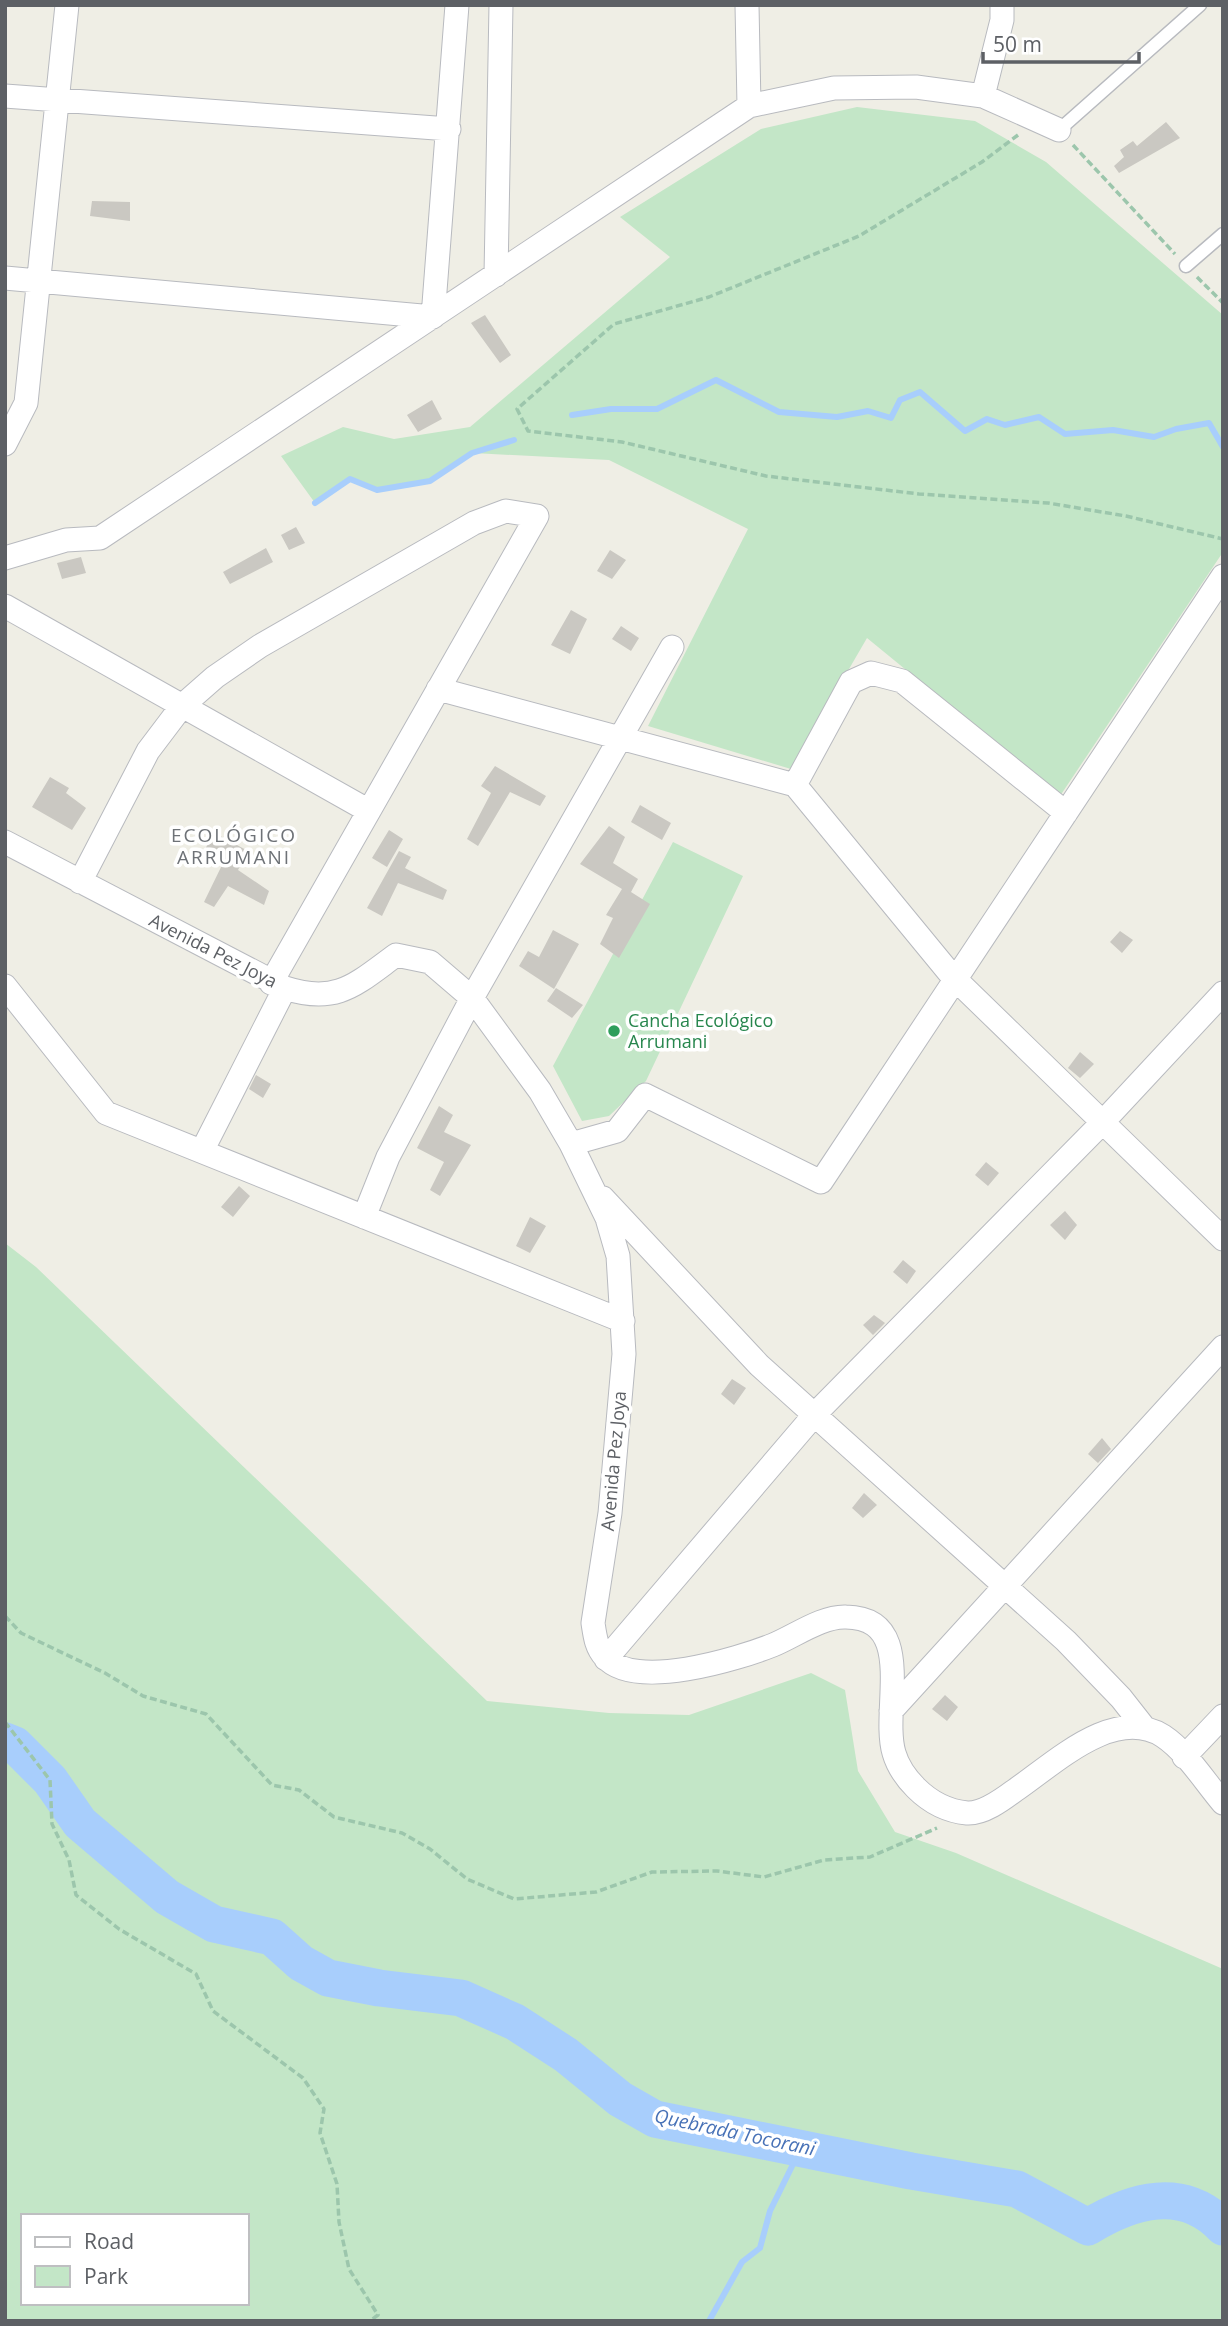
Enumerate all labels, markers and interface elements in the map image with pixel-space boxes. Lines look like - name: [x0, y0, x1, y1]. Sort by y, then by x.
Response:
- scale bar: [983, 21, 1139, 65]
- text: 50 m: [993, 30, 1042, 58]
- district label: ECOLÓGICO ARRUMANI: [171, 822, 297, 870]
- street label: Avenida Pez Joya: [145, 908, 281, 993]
- place label: Cancha Ecológico Arrumani: [628, 1008, 773, 1053]
- marker: Cancha Ecológico Arrumani: [606, 1023, 622, 1039]
- street label: Avenida Pez Joya: [595, 1390, 631, 1532]
- water label: Quebrada Tocorani: [652, 2102, 819, 2162]
- legend: [21, 2214, 248, 2305]
- text: Road: [84, 2227, 134, 2255]
- text: Park: [84, 2262, 128, 2290]

